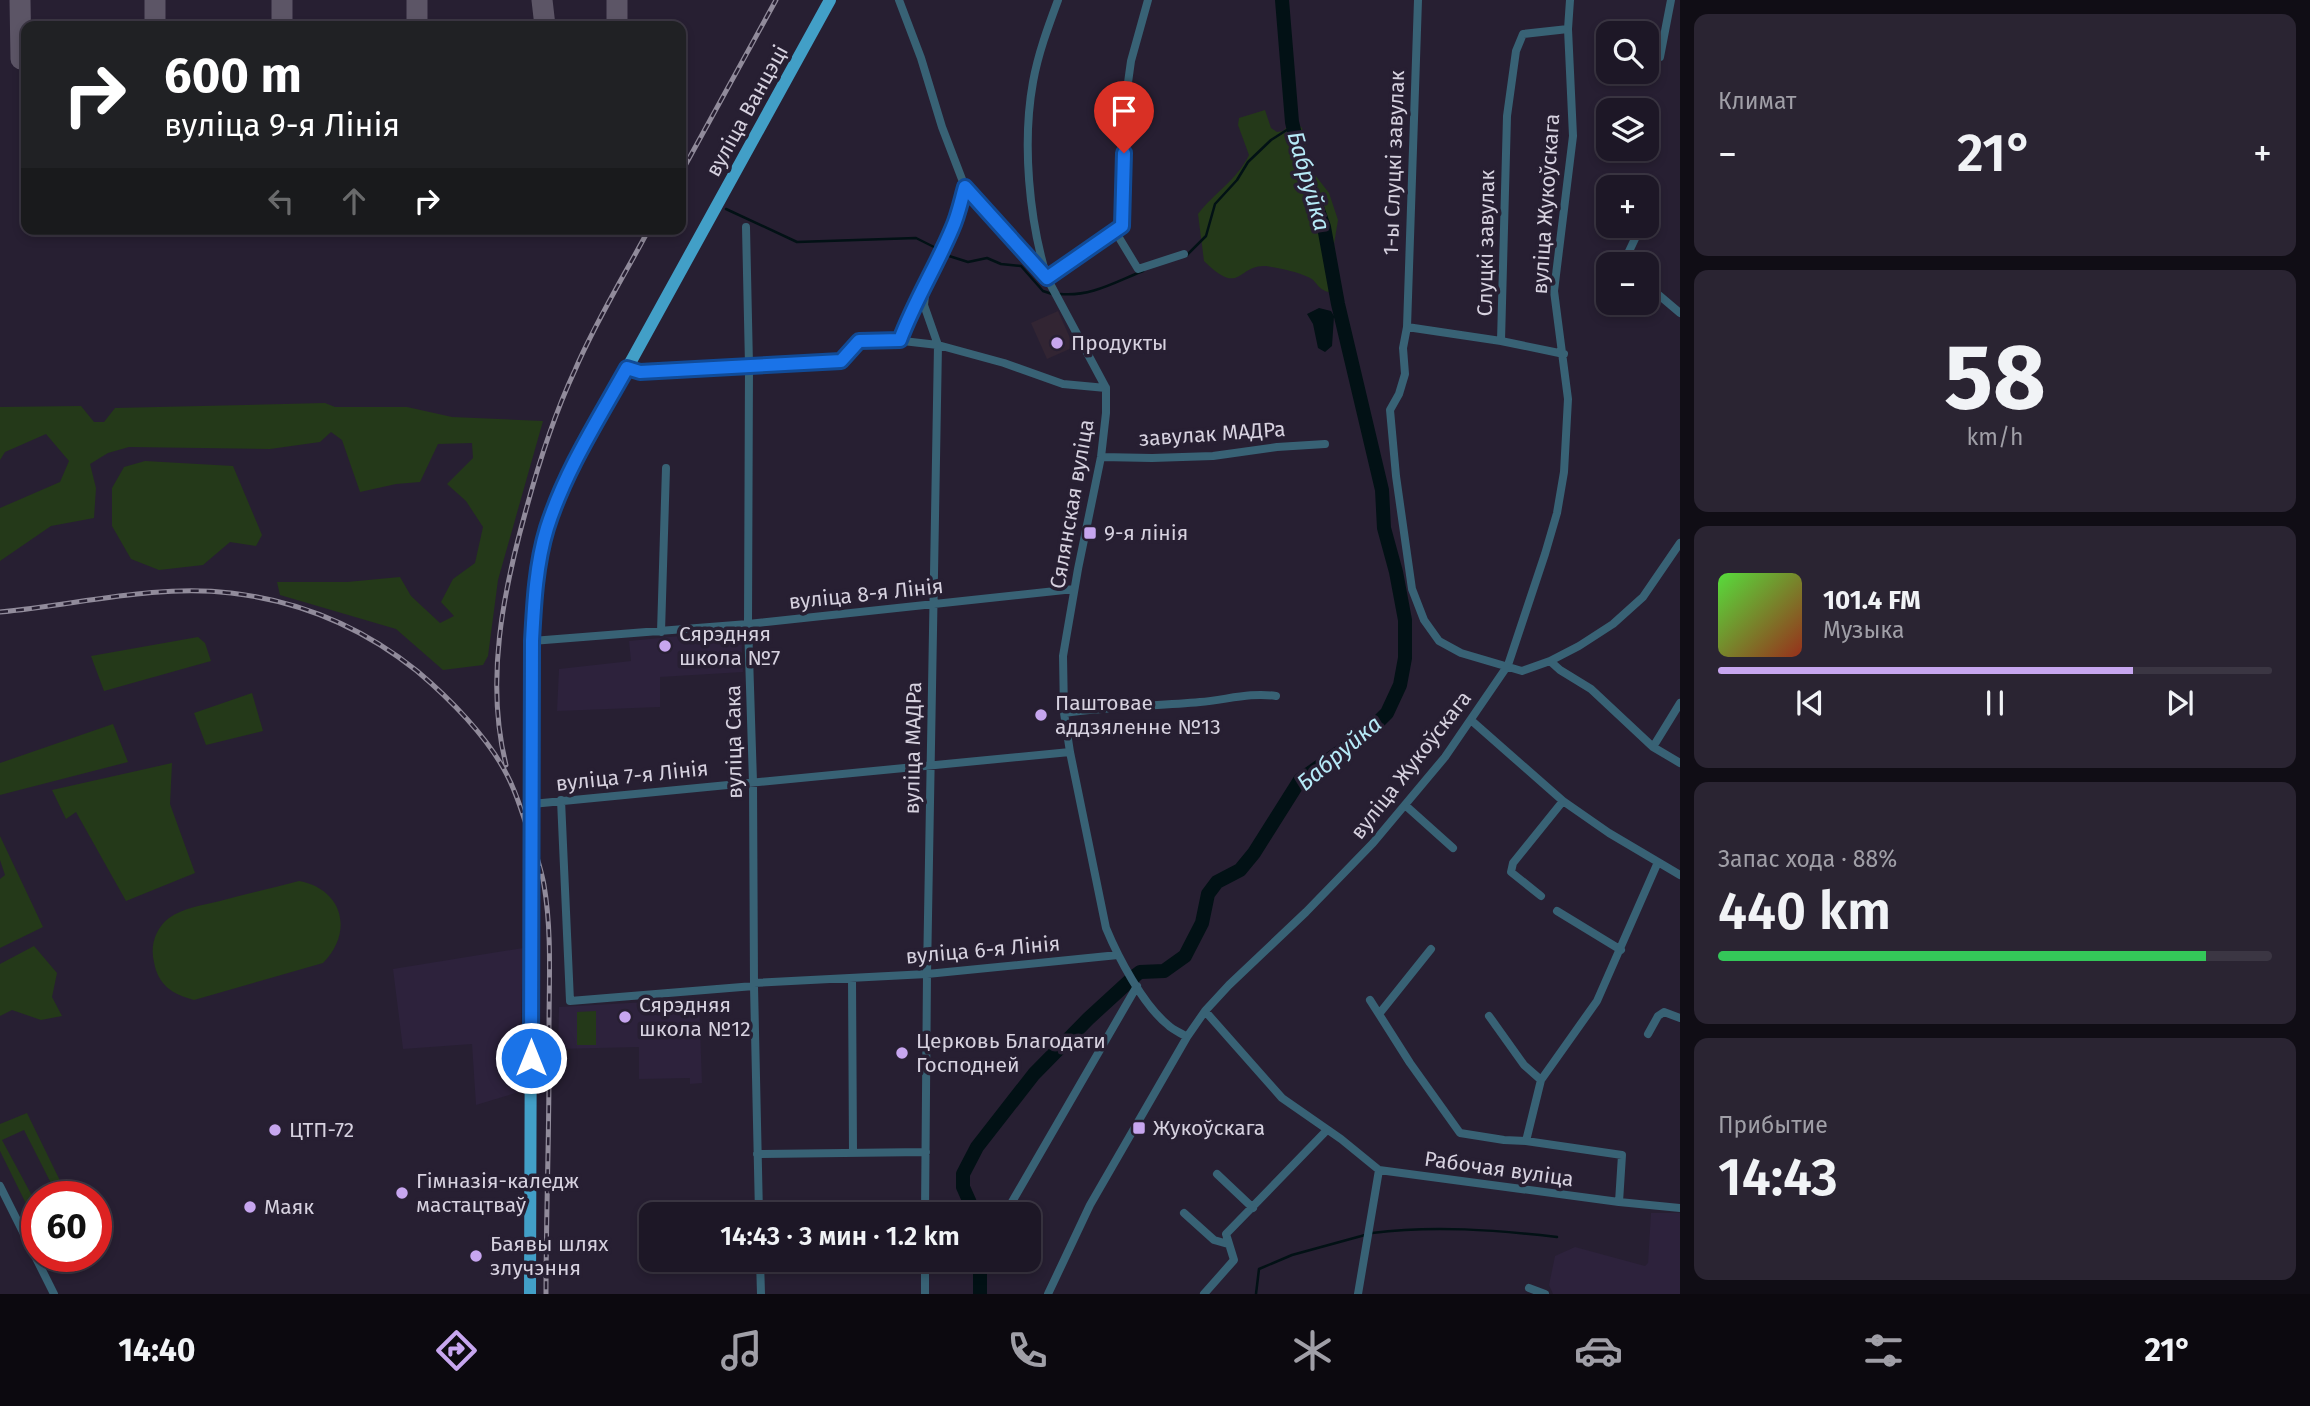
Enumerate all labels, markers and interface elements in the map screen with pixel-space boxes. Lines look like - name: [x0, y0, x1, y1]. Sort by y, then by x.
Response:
- map controls: [1596, 21, 1659, 315]
- button: search: [1596, 21, 1659, 84]
- street label: вуліца Ванцэці: [700, 41, 794, 181]
- text: 600 m: [164, 46, 302, 105]
- icon: right: [49, 49, 140, 140]
- street label: 1-ы Слуцкі завулак: [1378, 70, 1410, 256]
- pin: [1094, 81, 1154, 153]
- text: Климат: [1718, 87, 1796, 115]
- icon: arrive: [1105, 92, 1143, 130]
- button: layers: [1596, 98, 1659, 161]
- text: вуліца 9-я Лінія: [164, 106, 400, 144]
- street label: вуліца Жукоўскага: [1527, 113, 1565, 295]
- text: 21°: [1957, 122, 2033, 185]
- water label: Бабруйка: [1281, 128, 1337, 234]
- text: −: [1718, 131, 1737, 177]
- text: +: [2253, 131, 2272, 177]
- street label: Слуцкі завулак: [1472, 169, 1500, 317]
- button: +: [1596, 175, 1659, 238]
- icon: left: [262, 182, 300, 220]
- icon: ahead: [335, 182, 373, 220]
- icon: right: [408, 182, 446, 220]
- button: −: [1596, 252, 1659, 315]
- text: 58: [1944, 323, 2046, 432]
- place label: Продукты: [1071, 330, 1168, 356]
- marker: Продукты: [1049, 335, 1065, 351]
- street label: завулак МАДРа: [1138, 416, 1286, 452]
- street label: Сялянская вуліца: [1044, 417, 1100, 591]
- text: km/h: [1967, 423, 2023, 451]
- place label: 9-я лінія: [1104, 520, 1188, 546]
- marker: 9-я лінія: [1082, 525, 1098, 541]
- street label: вуліца 8-я Лінія: [787, 573, 945, 615]
- text: 101.4 FM: [1823, 585, 1921, 616]
- text: Музыка: [1823, 616, 1904, 644]
- place label: Сярэдняя школа №7: [679, 621, 780, 671]
- marker: Сярэдняя школа №7: [657, 638, 673, 654]
- street label: вуліца МАДРа: [899, 681, 927, 815]
- icon: previous: [1791, 684, 1829, 722]
- icon: pause: [1976, 684, 2014, 722]
- icon: next: [2161, 684, 2199, 722]
- street label: вуліца Сака: [720, 685, 748, 799]
- street label: вуліца Жукоўскага: [1345, 686, 1477, 844]
- place label: Паштовае аддзяленне №13: [1055, 690, 1221, 740]
- marker: Паштовае аддзяленне №13: [1033, 707, 1049, 723]
- water label: Бабруйка: [1291, 709, 1387, 797]
- street label: вуліца 7-я Лінія: [554, 755, 710, 797]
- text: Запас хода · 88%: [1718, 845, 1897, 873]
- text: 440 km: [1718, 880, 1891, 943]
- street label: вуліца 6-я Лінія: [905, 930, 1061, 970]
- place label: Сярэдняя школа №12: [639, 992, 751, 1042]
- marker: Сярэдняя школа №12: [617, 1009, 633, 1025]
- position arrow: [494, 1021, 568, 1095]
- place label: Церковь Благодати Господней: [916, 1028, 1106, 1078]
- marker: Церковь Благодати Господней: [894, 1045, 910, 1061]
- text: Прибытие: [1718, 1111, 1828, 1139]
- place label: Жукоўскага: [1153, 1115, 1265, 1141]
- place label: ЦТП-72: [289, 1117, 354, 1143]
- marker: Жукоўскага: [1131, 1120, 1147, 1136]
- marker: ЦТП-72: [267, 1122, 283, 1138]
- street label: Рабочая вуліца: [1423, 1146, 1575, 1192]
- text: 14:43: [1718, 1146, 1838, 1209]
- place label: Гімназія-каледж мастацтваў: [416, 1168, 579, 1218]
- speed limit sign: 60: [21, 1181, 112, 1272]
- marker: Гімназія-каледж мастацтваў: [394, 1185, 410, 1201]
- place label: Маяк: [264, 1194, 314, 1220]
- marker: Маяк: [242, 1199, 258, 1215]
- text: 14:43 · 3 мин · 1.2 km: [720, 1221, 960, 1252]
- place label: Баявы шлях злучэння: [490, 1231, 609, 1281]
- marker: Баявы шлях злучэння: [468, 1248, 484, 1264]
- icon: directions: [432, 1326, 481, 1375]
- icon: music: [717, 1326, 766, 1375]
- icon: phone: [1003, 1326, 1052, 1375]
- icon: climate: [1288, 1326, 1337, 1375]
- icon: car: [1574, 1326, 1623, 1375]
- icon: filters: [1859, 1326, 1908, 1375]
- text: 14:40: [118, 1331, 195, 1369]
- text: 21°: [2144, 1331, 2192, 1369]

